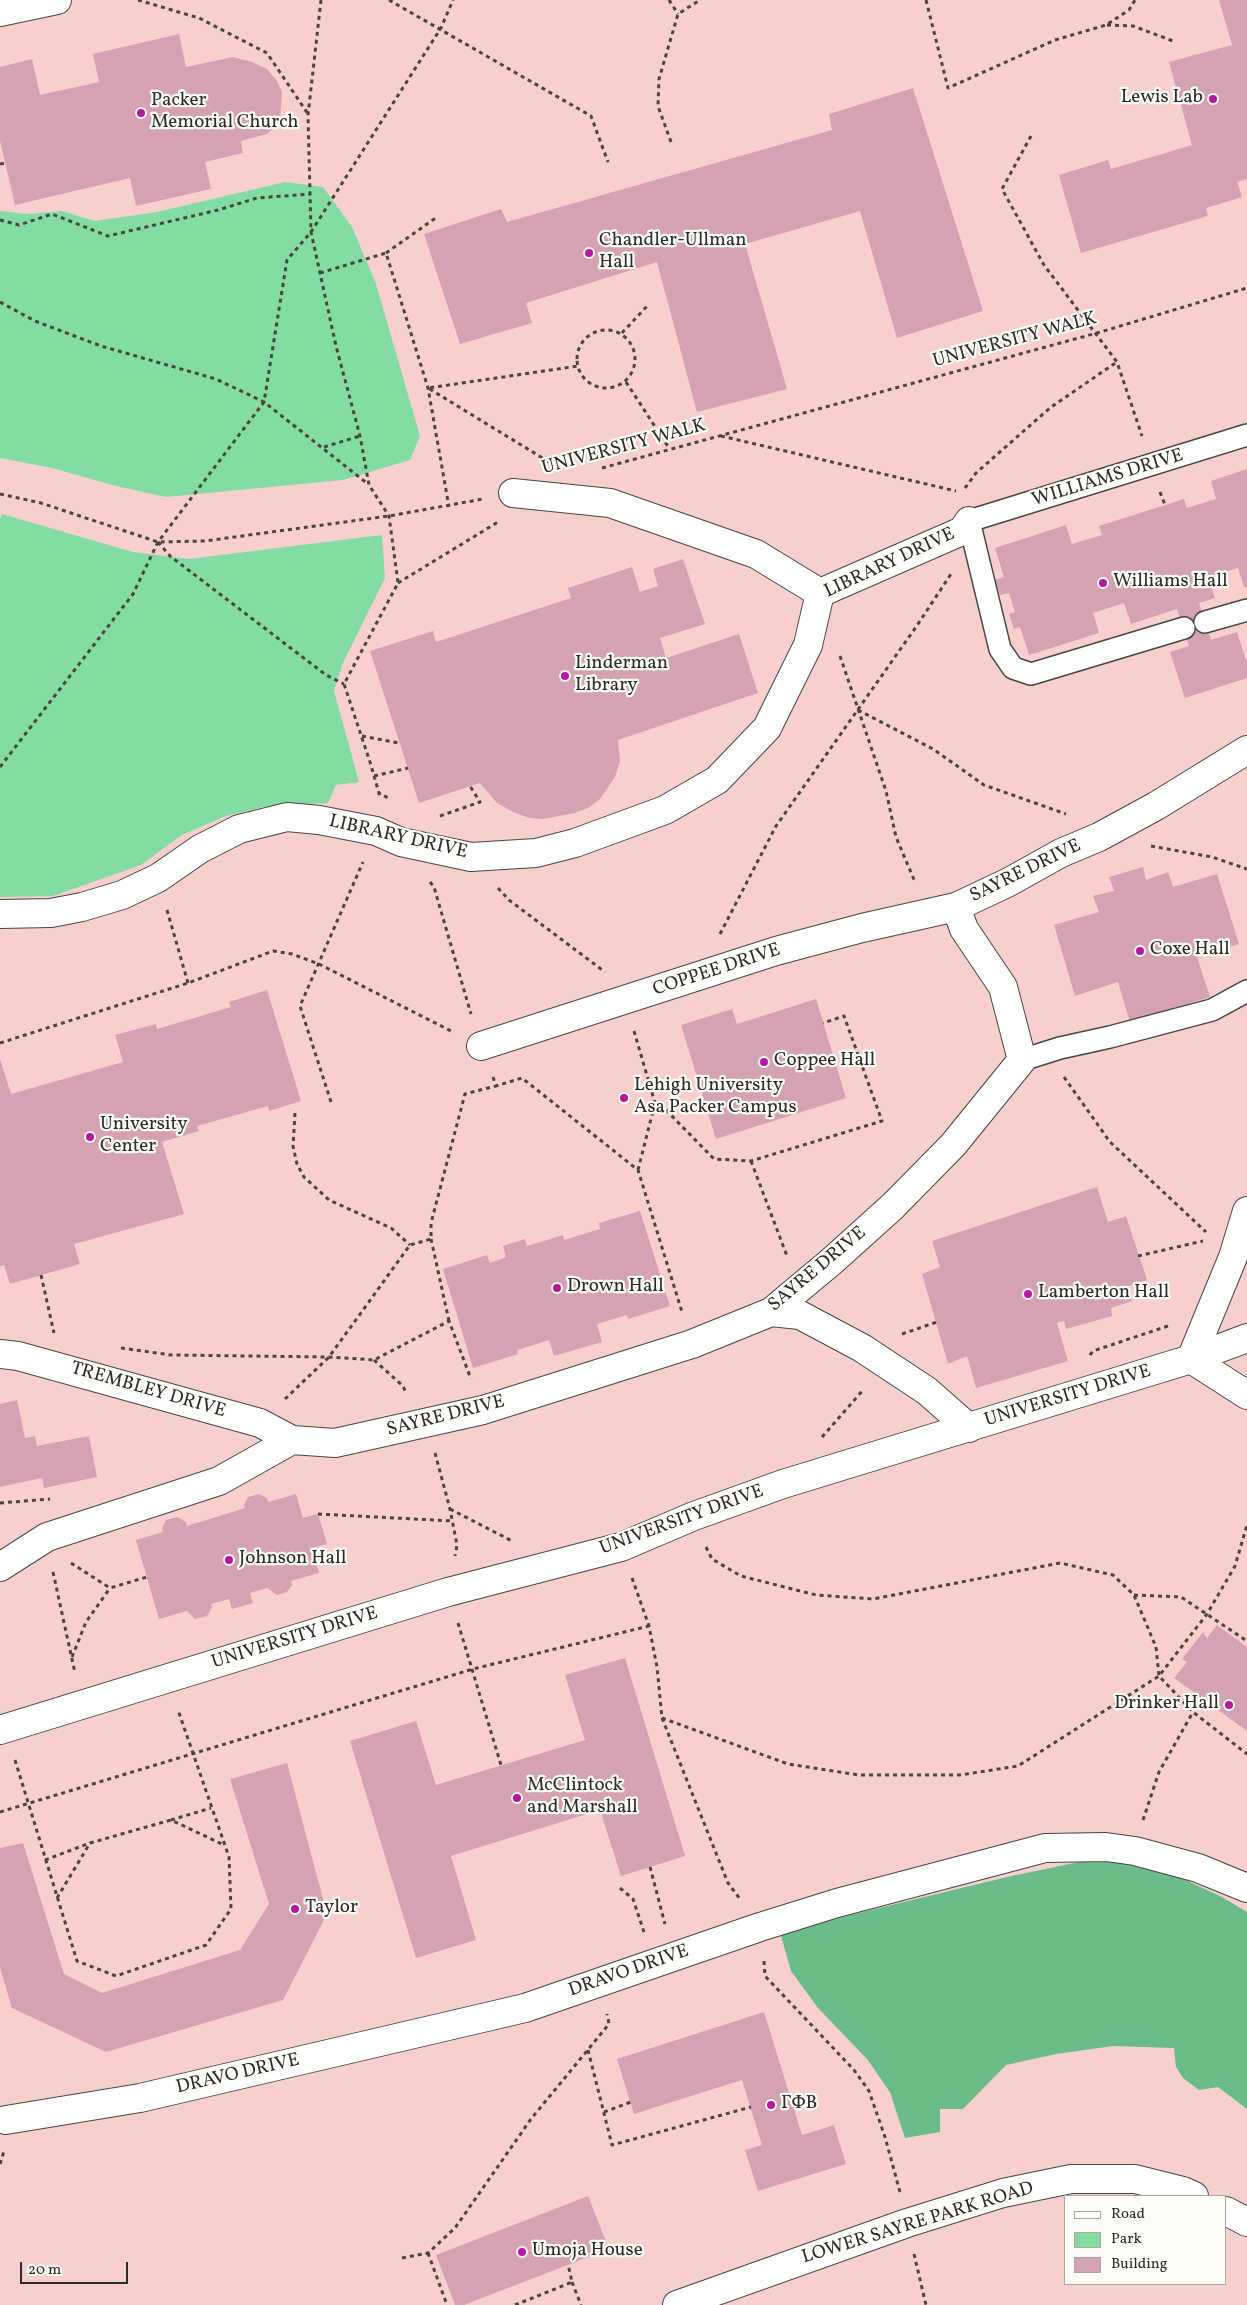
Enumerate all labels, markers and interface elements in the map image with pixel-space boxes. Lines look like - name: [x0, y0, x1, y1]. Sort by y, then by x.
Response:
- place label: Lewis Lab: [1121, 88, 1203, 110]
- place label: Packer Memorial Church: [151, 91, 299, 135]
- marker: Lewis Lab: [1207, 93, 1219, 105]
- marker: Packer Memorial Church: [135, 107, 147, 119]
- place label: Chandler-Ullman Hall: [599, 231, 747, 275]
- marker: Chandler-Ullman Hall: [583, 247, 595, 259]
- street label: UNIVERSITY WALK: [931, 308, 1099, 374]
- street label: UNIVERSITY WALK: [540, 415, 708, 481]
- street label: WILLIAMS DRIVE: [1030, 445, 1186, 513]
- street label: LIBRARY DRIVE: [821, 524, 959, 604]
- place label: Williams Hall: [1113, 572, 1228, 594]
- marker: Williams Hall: [1097, 577, 1109, 589]
- place label: Linderman Library: [575, 654, 668, 698]
- marker: Linderman Library: [559, 670, 571, 682]
- street label: LIBRARY DRIVE: [327, 811, 469, 865]
- street label: SAYRE DRIVE: [967, 835, 1085, 909]
- street label: COPPEE DRIVE: [650, 940, 784, 1002]
- place label: Coxe Hall: [1150, 940, 1230, 962]
- marker: Coxe Hall: [1134, 945, 1146, 957]
- place label: Coppee Hall: [774, 1051, 875, 1073]
- marker: Coppee Hall: [758, 1056, 770, 1068]
- place label: Lehigh University Asa Packer Campus: [634, 1076, 797, 1120]
- marker: Lehigh University Asa Packer Campus: [618, 1092, 630, 1104]
- place label: University Center: [100, 1115, 187, 1159]
- marker: University Center: [84, 1131, 96, 1143]
- street label: SAYRE DRIVE: [764, 1223, 872, 1317]
- place label: Drown Hall: [567, 1277, 664, 1299]
- marker: Drown Hall: [551, 1282, 563, 1294]
- place label: Lamberton Hall: [1038, 1283, 1169, 1305]
- marker: Lamberton Hall: [1022, 1288, 1034, 1300]
- street label: TREMBLEY DRIVE: [68, 1358, 228, 1424]
- street label: UNIVERSITY DRIVE: [982, 1361, 1154, 1433]
- street label: SAYRE DRIVE: [385, 1391, 507, 1443]
- street label: UNIVERSITY DRIVE: [597, 1481, 767, 1561]
- place label: Johnson Hall: [239, 1549, 346, 1571]
- marker: Johnson Hall: [223, 1554, 235, 1566]
- street label: UNIVERSITY DRIVE: [209, 1603, 381, 1675]
- place label: Drinker Hall: [1114, 1694, 1219, 1716]
- marker: Drinker Hall: [1223, 1699, 1235, 1711]
- place label: McClintock and Marshall: [527, 1776, 638, 1820]
- marker: McClintock and Marshall: [511, 1792, 523, 1804]
- place label: Taylor: [305, 1898, 358, 1920]
- marker: Taylor: [289, 1903, 301, 1915]
- street label: DRAVO DRIVE: [566, 1941, 692, 2003]
- street label: DRAVO DRIVE: [174, 2050, 302, 2100]
- place label: ΓΦΒ: [781, 2094, 817, 2116]
- marker: ΓΦΒ: [765, 2099, 777, 2111]
- street label: LOWER SAYRE PARK ROAD: [799, 2178, 1037, 2270]
- legend: [1064, 2195, 1227, 2285]
- text: Road: [1111, 2204, 1145, 2225]
- text: Park: [1111, 2229, 1142, 2250]
- place label: Umoja House: [532, 2241, 643, 2263]
- marker: Umoja House: [516, 2246, 528, 2258]
- scale bar: [22, 2252, 130, 2284]
- text: Building: [1111, 2254, 1167, 2275]
- text: 20 m: [28, 2260, 61, 2281]

